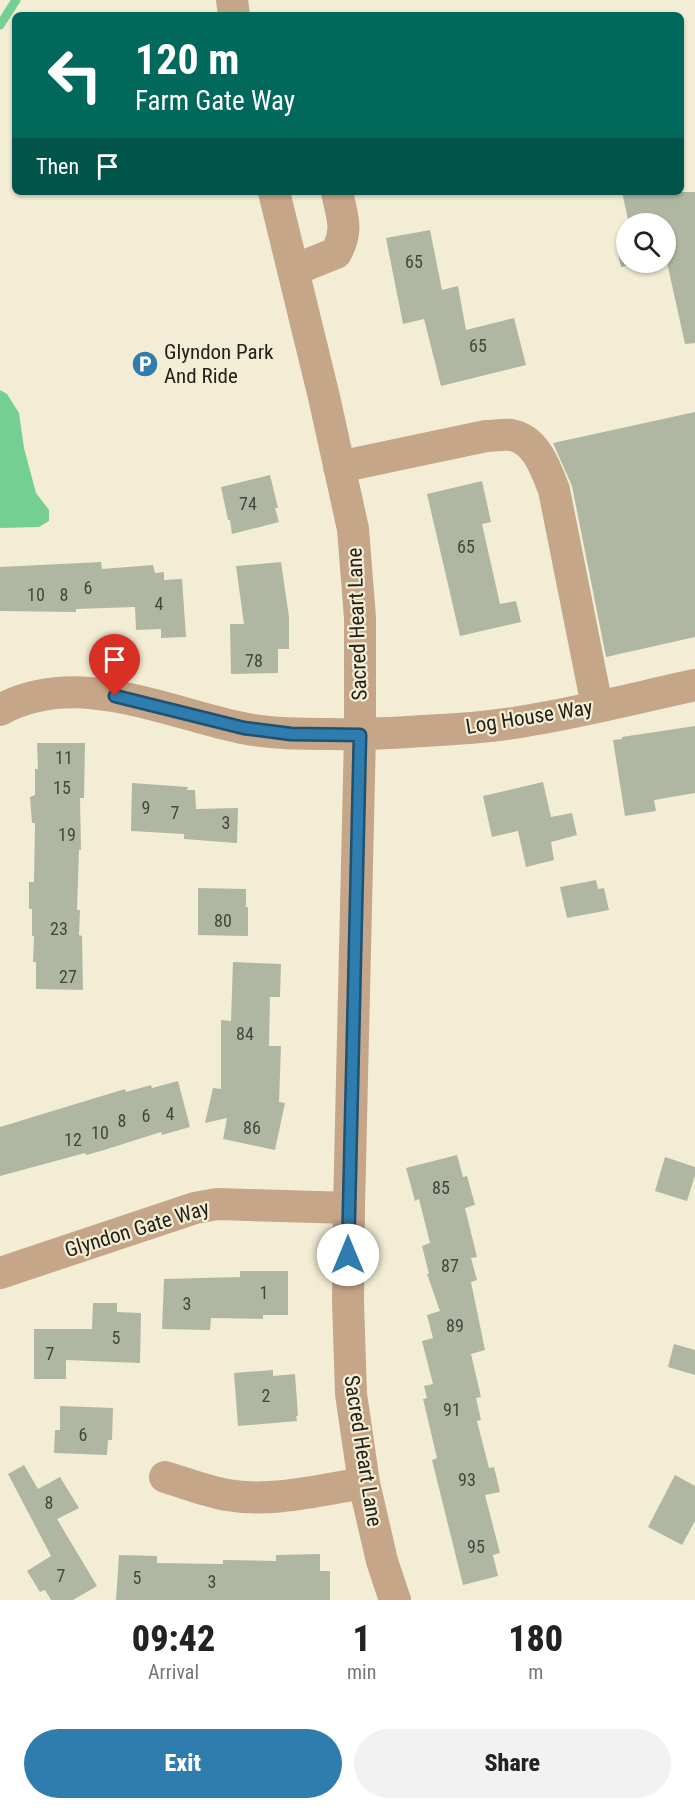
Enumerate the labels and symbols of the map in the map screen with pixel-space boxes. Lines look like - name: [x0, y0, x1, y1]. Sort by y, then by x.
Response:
- house number: 65: [405, 251, 423, 272]
- house number: 65: [469, 335, 487, 356]
- place label: Glyndon Park And Ride: [164, 340, 274, 388]
- parking icon: Glyndon Park And Ride: [130, 349, 160, 379]
- house number: 74: [239, 493, 257, 514]
- house number: 65: [457, 536, 475, 557]
- street label: Sacred Heart Lane: [342, 547, 372, 701]
- house number: 6: [84, 577, 92, 598]
- house number: 10: [27, 584, 45, 605]
- house number: 8: [60, 584, 68, 605]
- house number: 4: [155, 593, 164, 614]
- pin: [89, 634, 140, 696]
- house number: 78: [245, 650, 263, 671]
- street label: Log House Way: [464, 695, 594, 739]
- house number: 11: [55, 747, 73, 768]
- house number: 15: [53, 777, 71, 798]
- house number: 9: [142, 797, 150, 818]
- house number: 7: [171, 802, 180, 823]
- house number: 3: [222, 812, 230, 833]
- house number: 19: [58, 824, 76, 845]
- house number: 80: [214, 910, 232, 931]
- house number: 23: [50, 918, 68, 939]
- house number: 27: [59, 966, 77, 987]
- house number: 84: [236, 1023, 254, 1044]
- house number: 4: [166, 1103, 175, 1124]
- house number: 6: [142, 1105, 150, 1126]
- house number: 8: [118, 1110, 126, 1131]
- house number: 86: [243, 1117, 261, 1138]
- house number: 10: [91, 1122, 109, 1143]
- house number: 12: [64, 1129, 82, 1150]
- house number: 85: [432, 1177, 450, 1198]
- street label: Glyndon Gate Way: [62, 1196, 212, 1262]
- position arrow: [316, 1223, 380, 1287]
- house number: 87: [441, 1255, 459, 1276]
- house number: 1: [260, 1282, 268, 1303]
- house number: 3: [183, 1293, 191, 1314]
- house number: 89: [446, 1315, 464, 1336]
- house number: 5: [112, 1327, 121, 1348]
- house number: 7: [46, 1343, 55, 1364]
- street label: Sacred Heart Lane: [339, 1374, 387, 1529]
- house number: 2: [262, 1385, 271, 1406]
- house number: 91: [443, 1399, 461, 1420]
- house number: 6: [79, 1424, 87, 1445]
- house number: 93: [458, 1469, 476, 1490]
- house number: 8: [45, 1492, 53, 1513]
- house number: 95: [467, 1536, 485, 1557]
- house number: 7: [57, 1565, 66, 1586]
- house number: 5: [133, 1567, 142, 1588]
- house number: 3: [208, 1571, 216, 1592]

